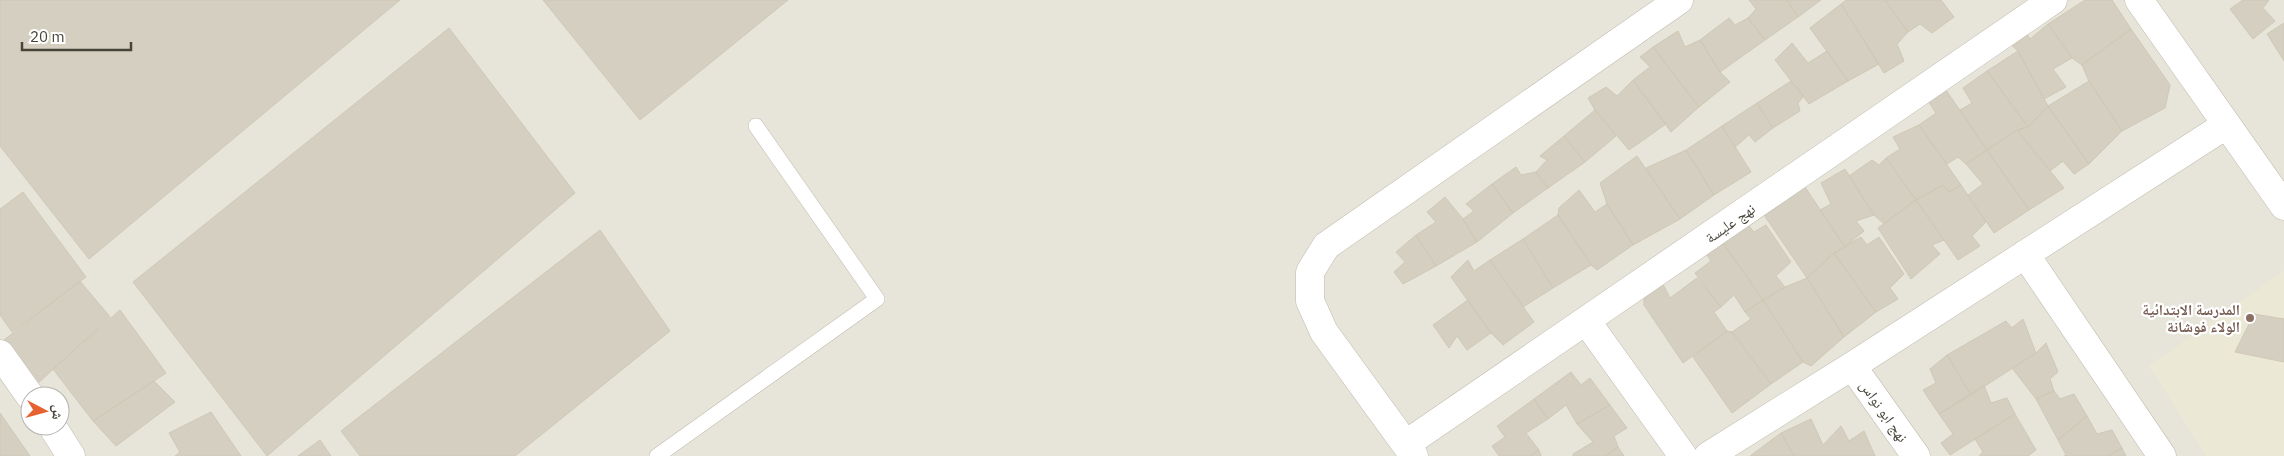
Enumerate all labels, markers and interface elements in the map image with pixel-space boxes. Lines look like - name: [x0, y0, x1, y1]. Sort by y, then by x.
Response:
- scale bar: [22, 20, 131, 52]
- text: 20 m: [30, 27, 65, 46]
- street label: نهج عليسة: [1701, 199, 1759, 248]
- place label: المدرسة الابتدائية الولاء فوشانة: [2142, 300, 2240, 336]
- marker: المدرسة الابتدائية الولاء فوشانة: [2244, 312, 2256, 324]
- street label: نهج ابو نواس: [1855, 376, 1912, 446]
- north arrow: [20, 386, 70, 436]
- text: ش: [48, 404, 68, 421]

